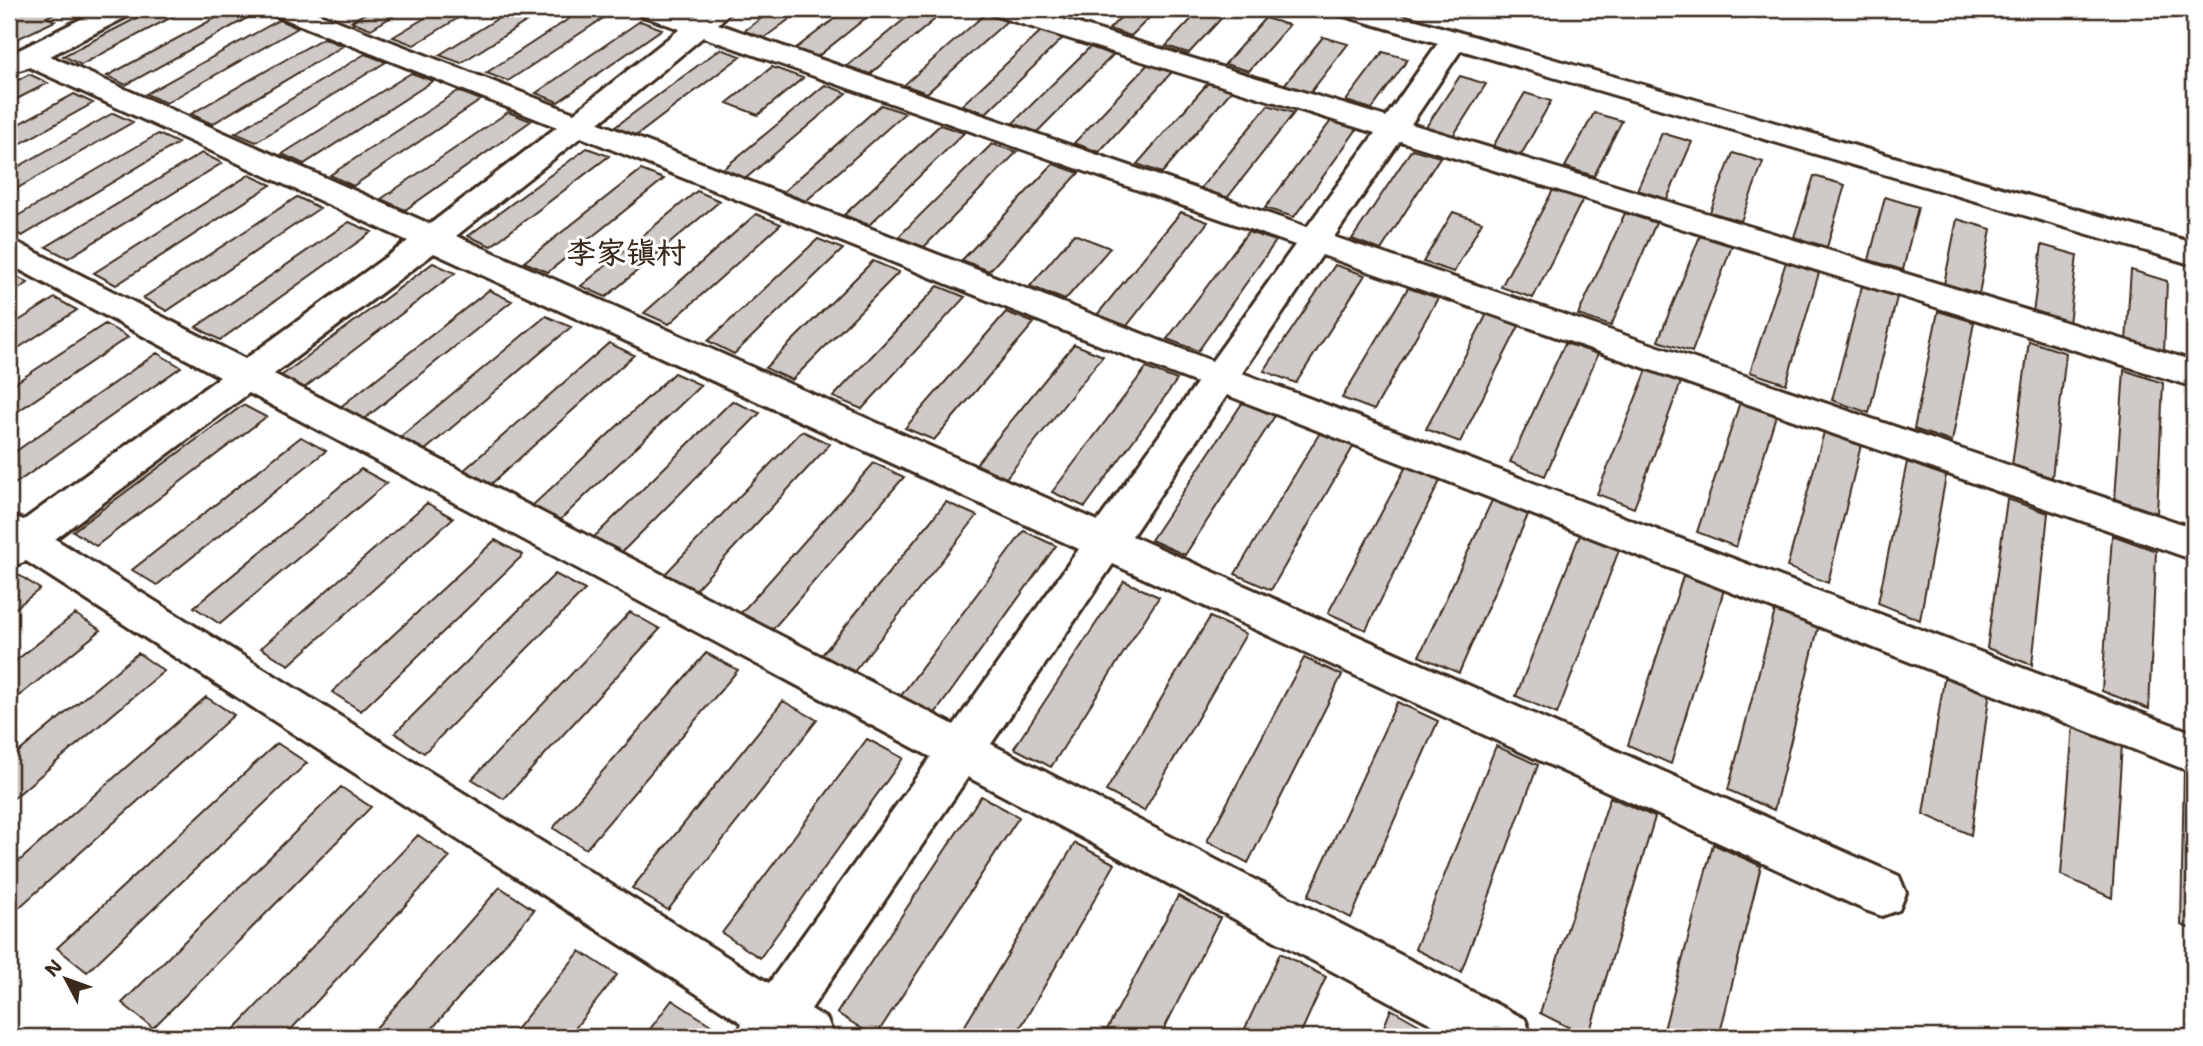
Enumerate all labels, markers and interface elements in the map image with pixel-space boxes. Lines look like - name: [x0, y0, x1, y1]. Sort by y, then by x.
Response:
- district label: 李家镇村: [566, 232, 686, 273]
- north arrow: [32, 944, 102, 1014]
- text: N: [39, 954, 68, 982]

